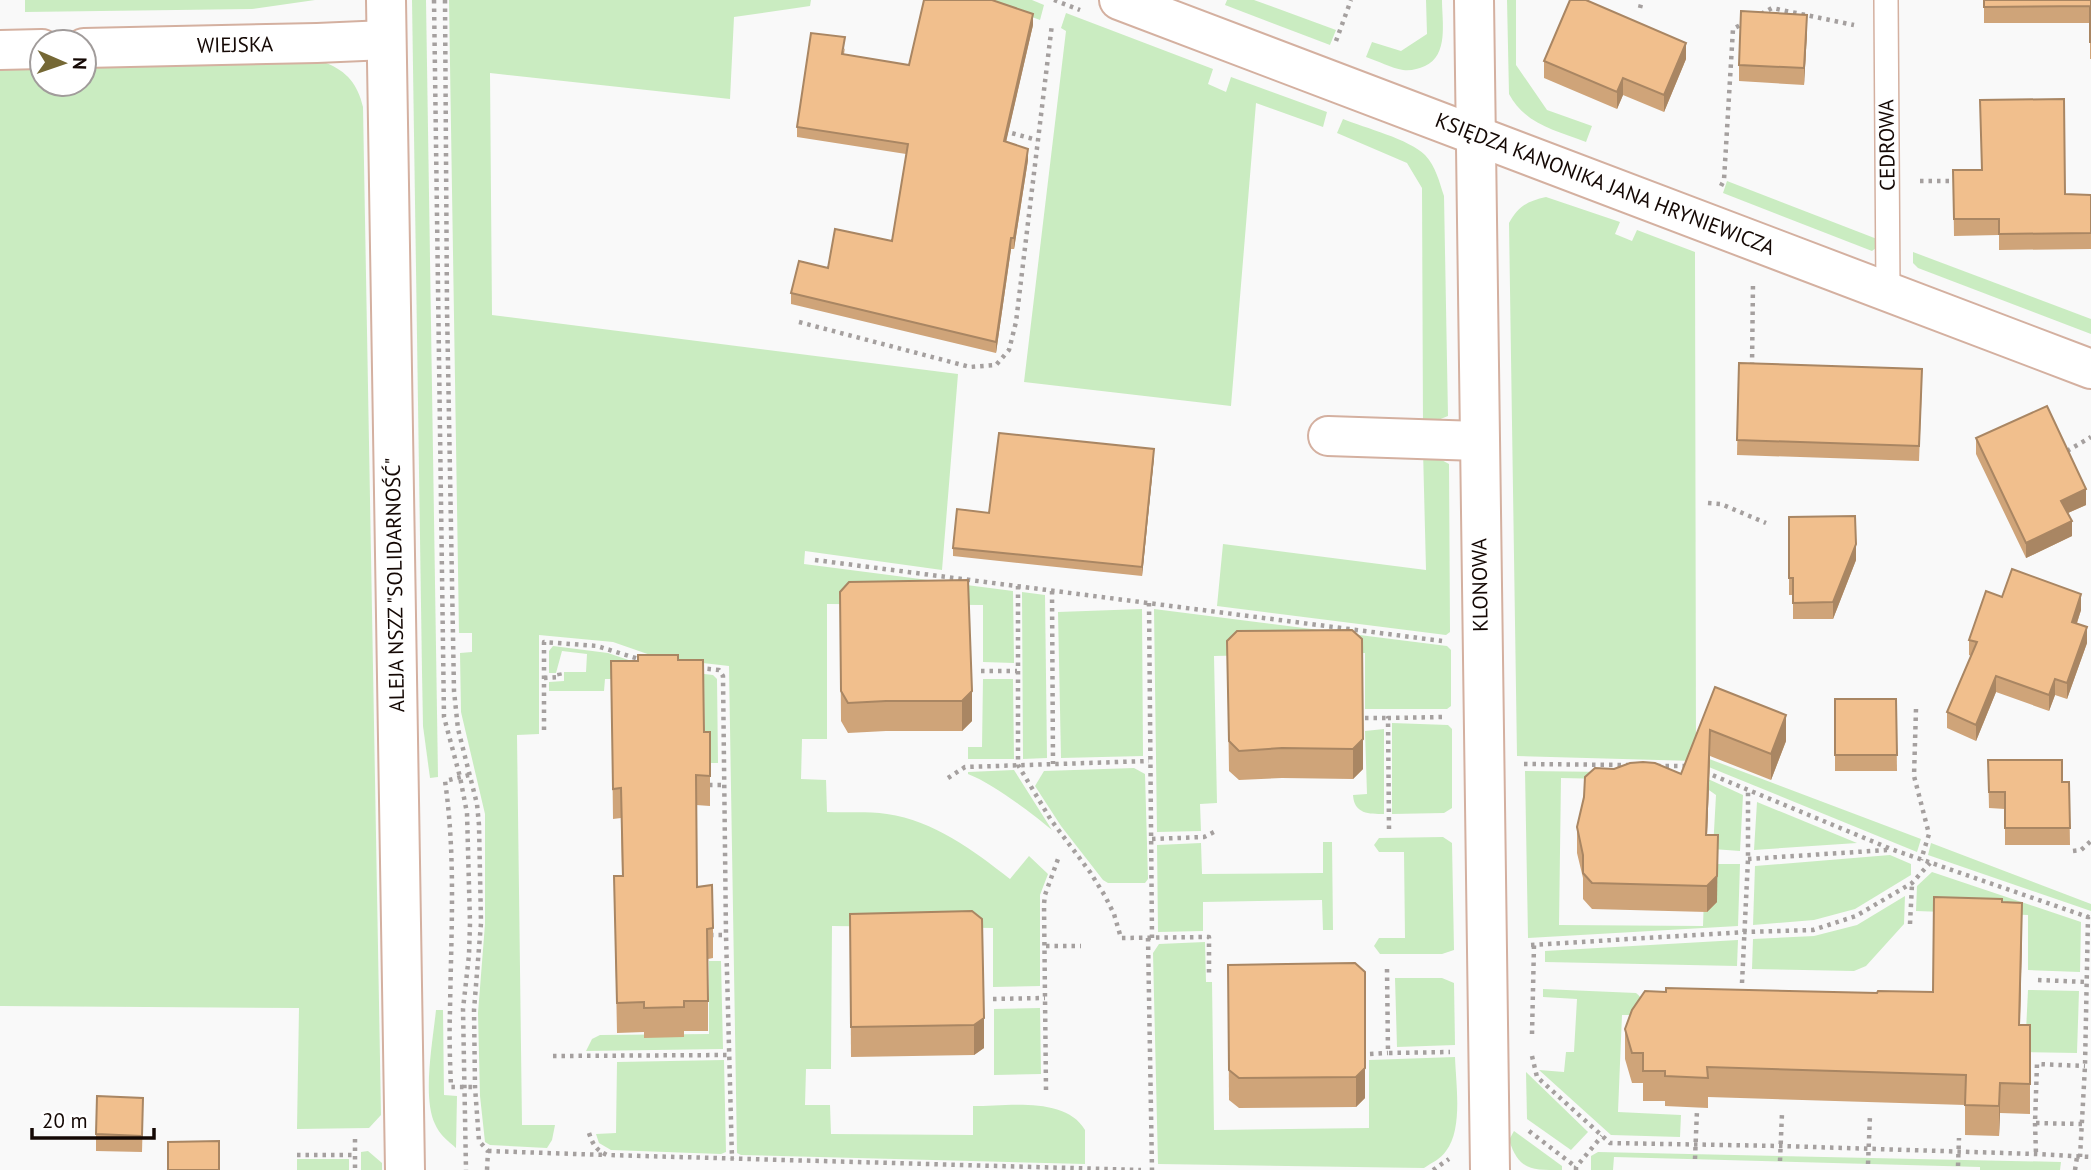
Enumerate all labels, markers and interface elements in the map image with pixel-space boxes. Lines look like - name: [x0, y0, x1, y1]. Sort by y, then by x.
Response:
- north arrow: [28, 28, 98, 98]
- street label: WIEJSKA: [197, 30, 274, 59]
- text: N: [68, 57, 92, 70]
- street label: CEDROWA: [1872, 98, 1901, 191]
- street label: KSIĘDZA KANONIKA JANA HRYNIEWICZA: [1432, 106, 1779, 261]
- street label: ALEJA NSZZ "SOLIDARNOŚĆ": [379, 457, 410, 713]
- street label: KLONOWA: [1465, 537, 1494, 632]
- scale bar: [32, 1096, 154, 1140]
- text: 20 m: [42, 1107, 88, 1134]

